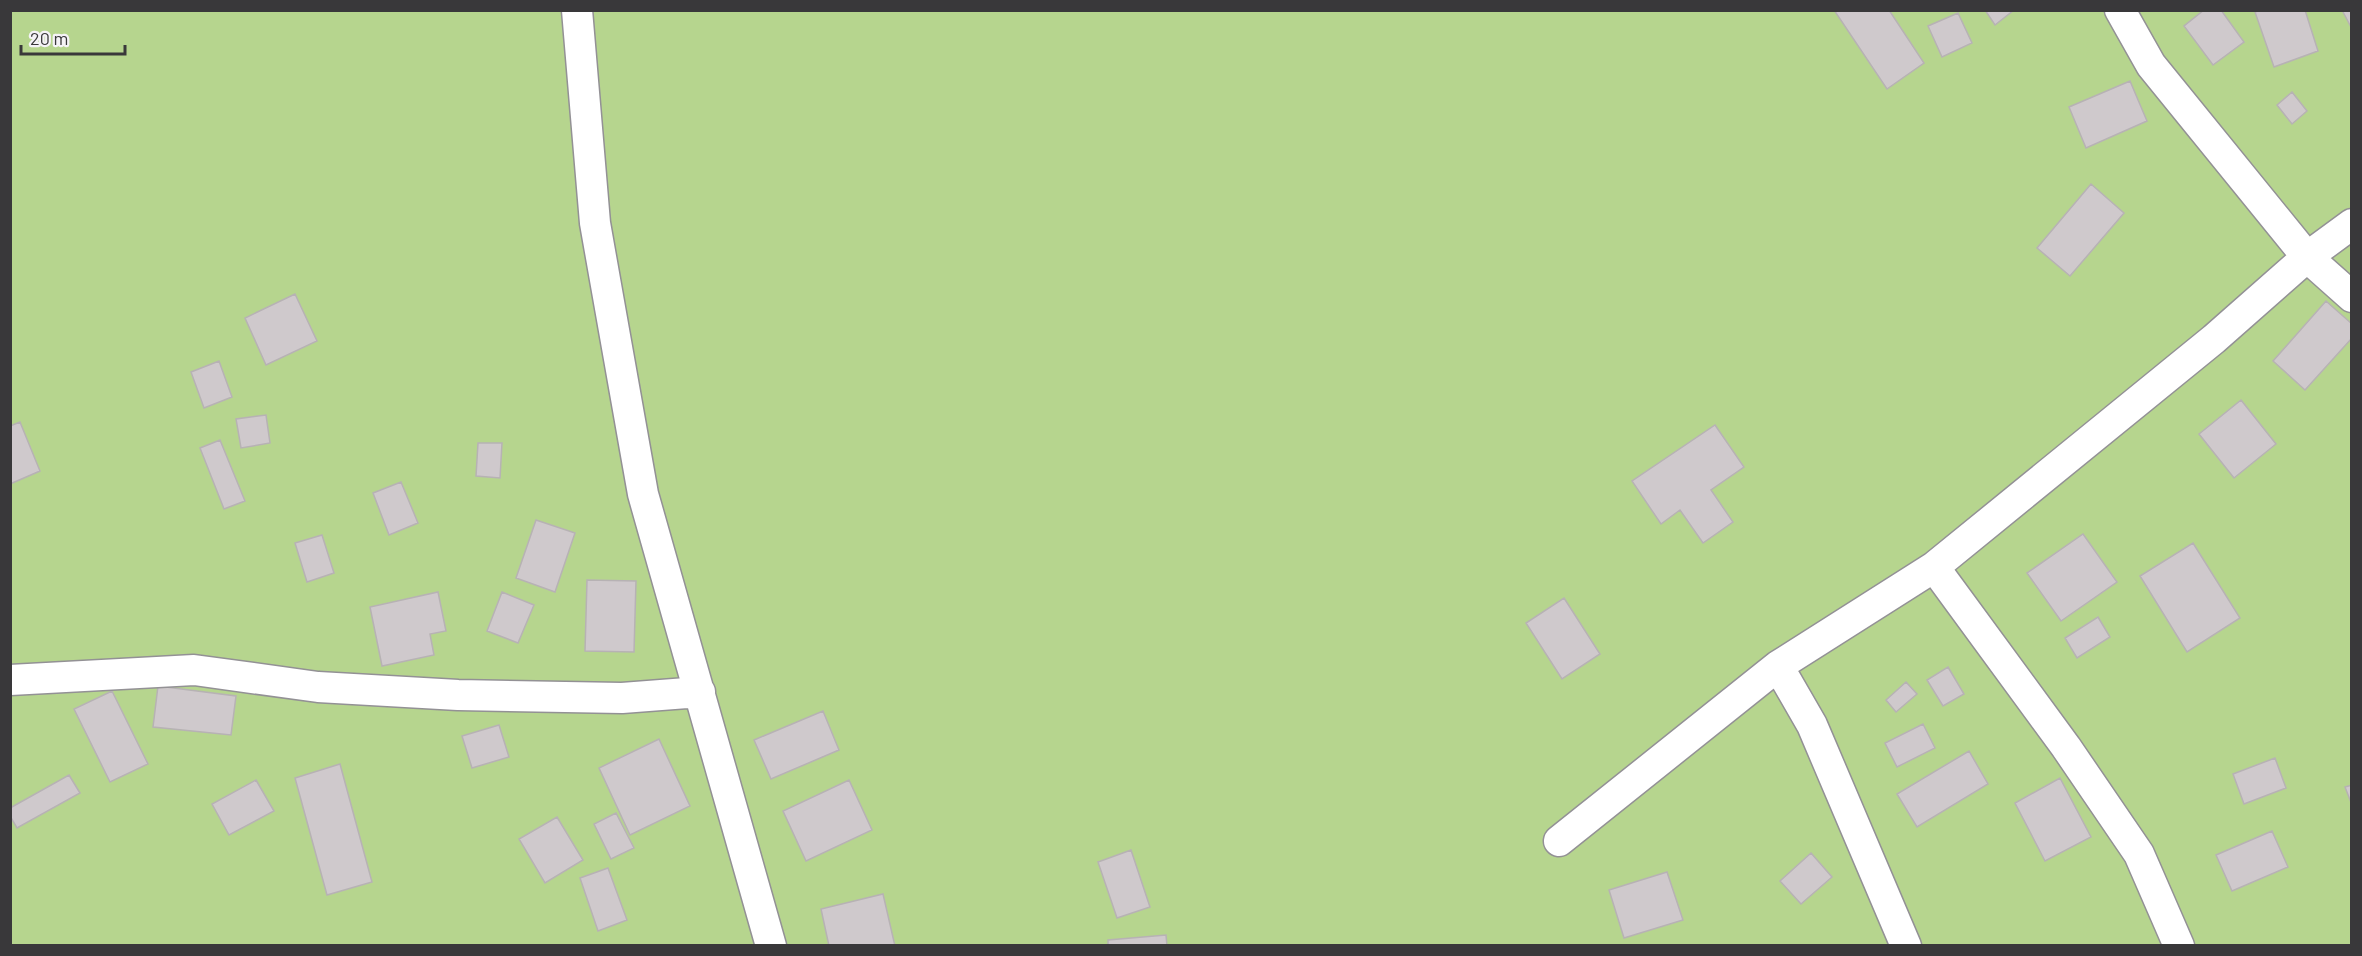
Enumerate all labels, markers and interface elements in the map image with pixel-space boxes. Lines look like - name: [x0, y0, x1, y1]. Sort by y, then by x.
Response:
- scale bar: [21, 18, 124, 56]
- text: 20 m: [30, 27, 68, 49]

